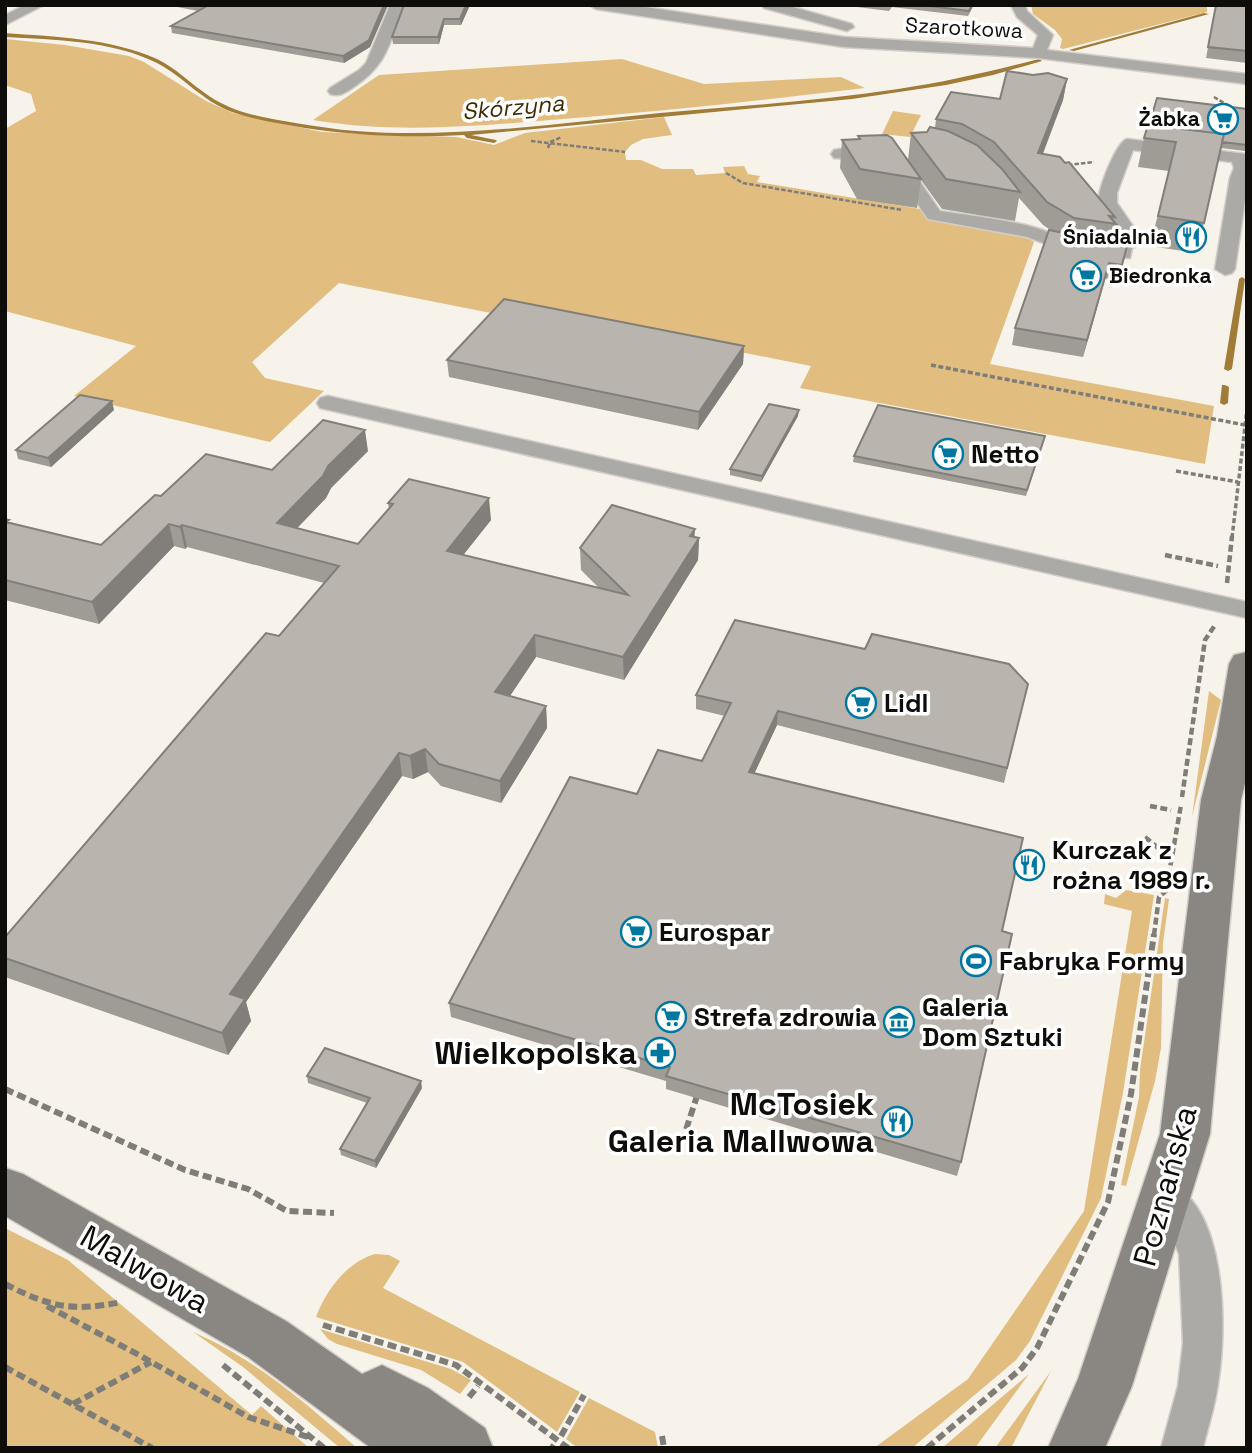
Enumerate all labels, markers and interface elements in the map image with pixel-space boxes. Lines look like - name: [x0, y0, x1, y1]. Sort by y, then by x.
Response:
- street label: Szarotkowa: [904, 11, 1024, 44]
- water label: Skórzyna: [461, 88, 566, 126]
- supermarket icon: Żabka: [1206, 102, 1240, 136]
- place label: Żabka: [1139, 105, 1200, 132]
- restaurant icon: Śniadalnia: [1174, 220, 1208, 254]
- place label: Śniadalnia: [1063, 223, 1168, 250]
- supermarket icon: Biedronka: [1069, 259, 1103, 293]
- place label: Biedronka: [1109, 262, 1212, 289]
- supermarket icon: Netto: [931, 437, 965, 471]
- place label: Netto: [971, 437, 1040, 471]
- supermarket icon: Lidl: [844, 686, 878, 720]
- place label: Lidl: [884, 686, 929, 720]
- place label: Kurczak z rożna 1989 r.: [1052, 833, 1211, 897]
- restaurant icon: Kurczak z rożna 1989 r.: [1012, 848, 1046, 882]
- supermarket icon: Eurospar: [619, 915, 653, 949]
- place label: Eurospar: [659, 915, 771, 949]
- sports icon: Fabryka Formy: [959, 944, 993, 978]
- place label: Fabryka Formy: [999, 944, 1185, 978]
- place label: Galeria Dom Sztuki: [922, 990, 1063, 1054]
- supermarket icon: Strefa zdrowia: [654, 1000, 688, 1034]
- place label: Strefa zdrowia: [694, 1000, 877, 1034]
- museum icon: Galeria Dom Sztuki: [882, 1005, 916, 1039]
- place label: Wielkopolska: [435, 1033, 637, 1073]
- pharmacy icon: Wielkopolska: [643, 1036, 677, 1070]
- place label: McTosiek Galeria Mallwowa: [608, 1084, 874, 1161]
- street label: Poznańska: [1124, 1101, 1206, 1271]
- restaurant icon: McTosiek Galeria Mallwowa: [880, 1105, 914, 1139]
- street label: Malwowa: [73, 1216, 217, 1322]

